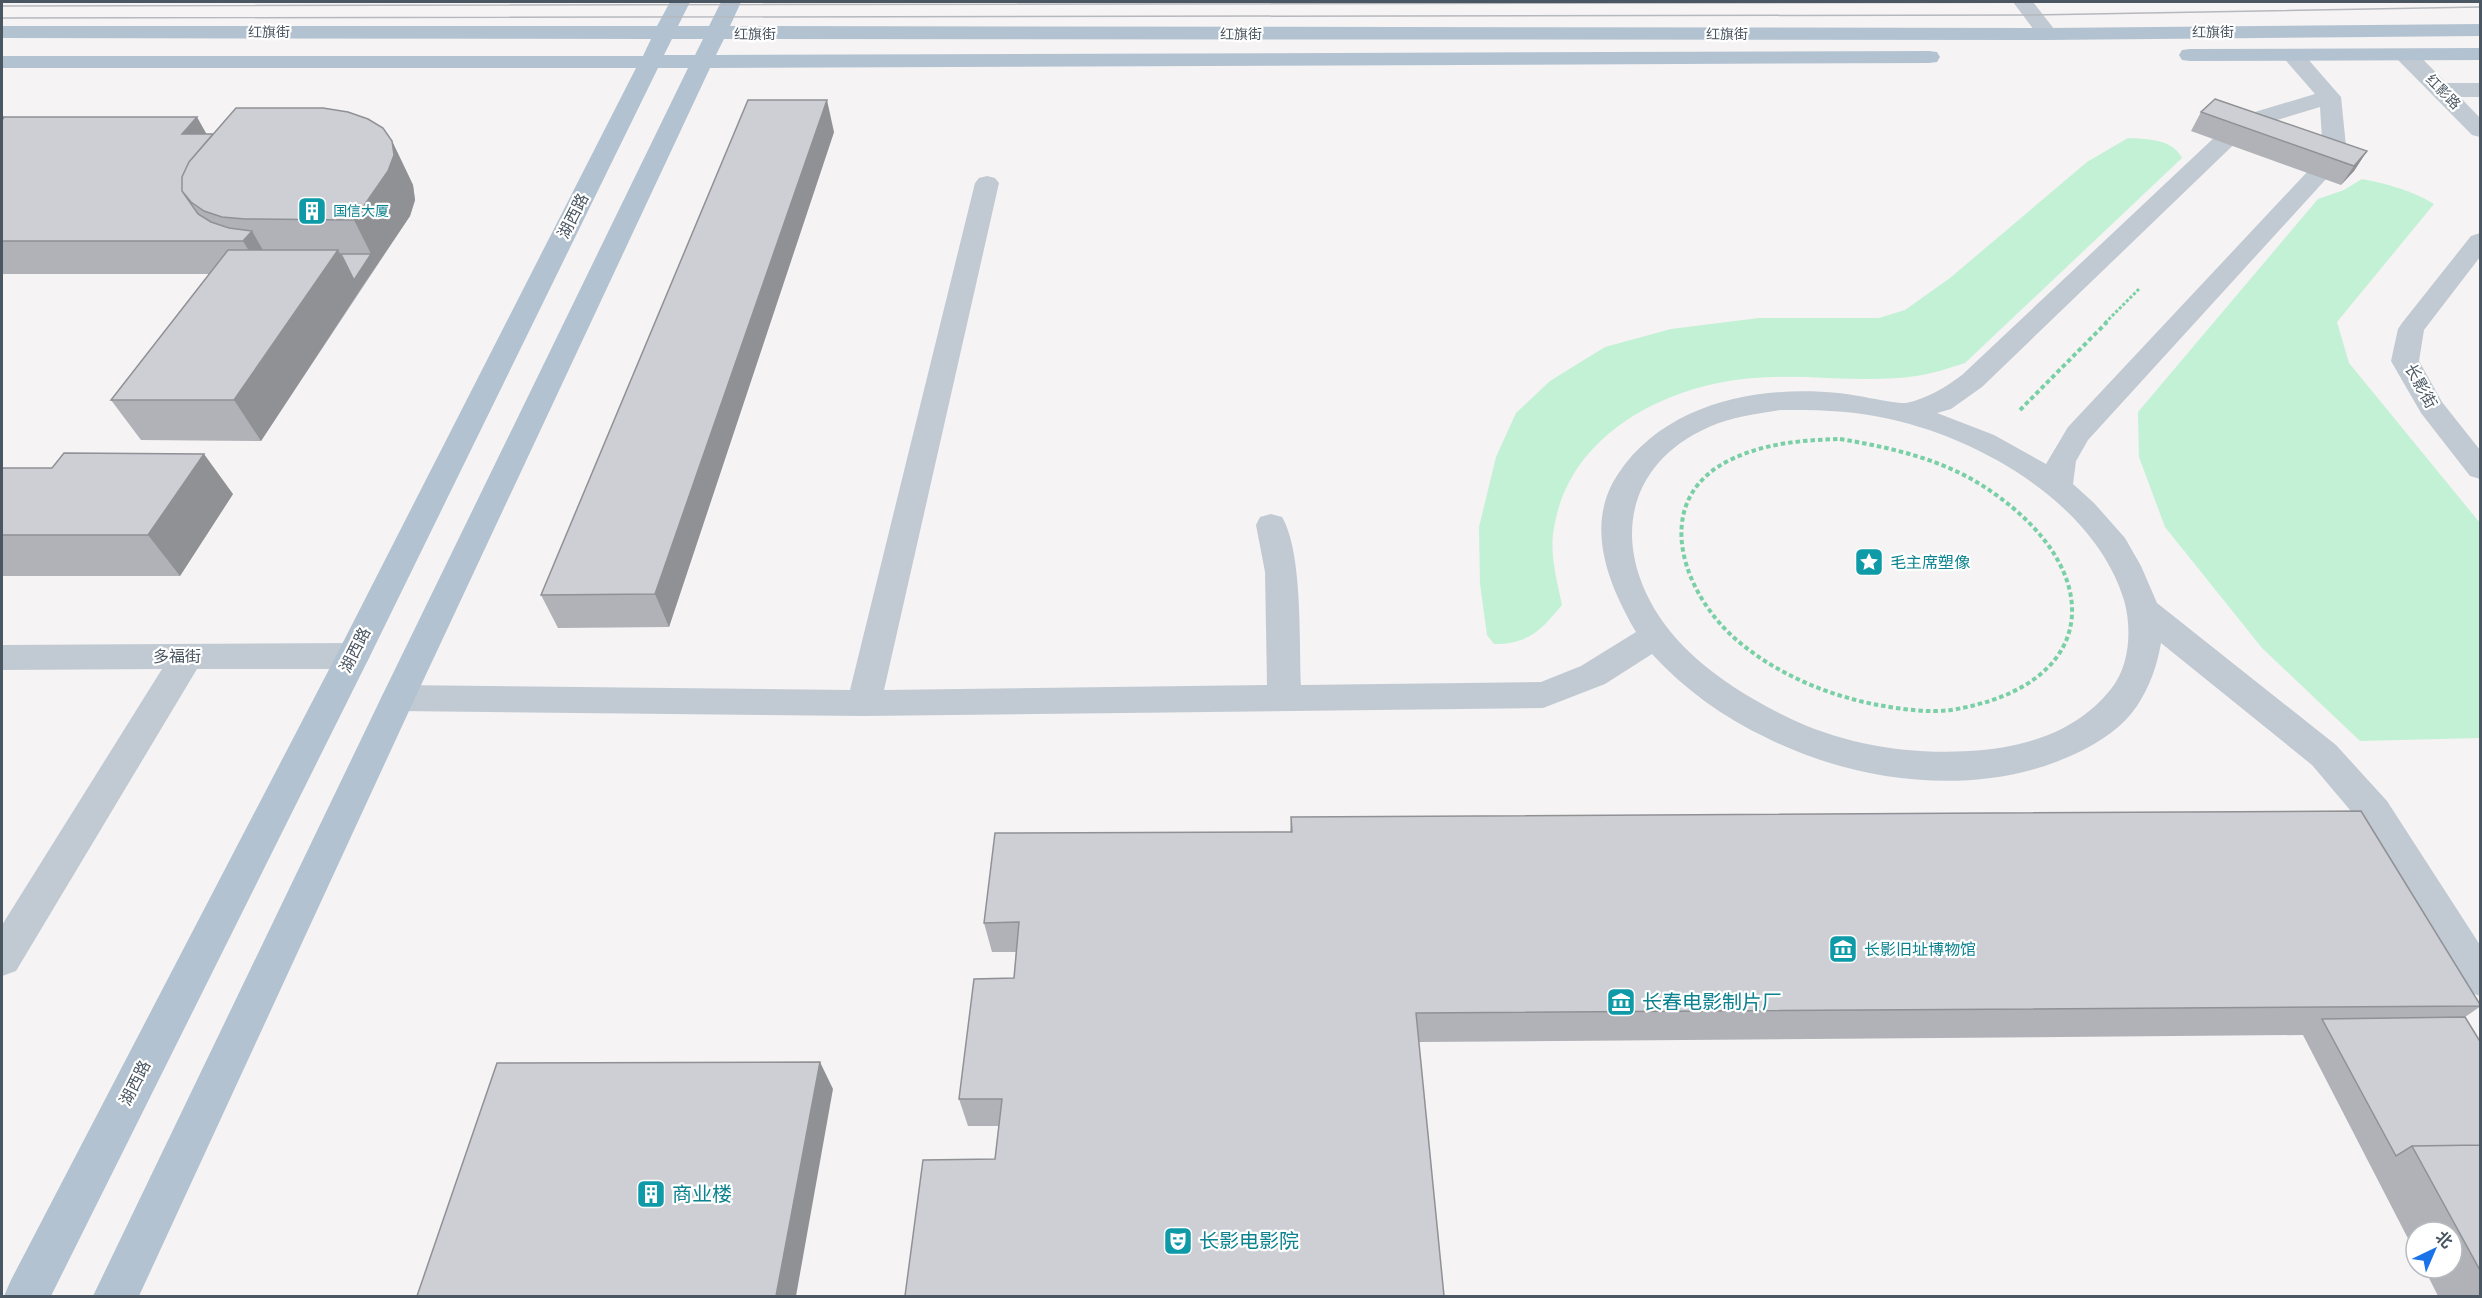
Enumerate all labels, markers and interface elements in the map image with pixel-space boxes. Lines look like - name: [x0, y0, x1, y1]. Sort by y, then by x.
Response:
- street label: 红旗街: [248, 24, 290, 41]
- street label: 红旗街: [2192, 24, 2234, 41]
- street label: 红旗街: [734, 26, 776, 43]
- street label: 红旗街: [1220, 26, 1262, 43]
- street label: 红旗街: [1706, 26, 1748, 43]
- street label: 红影路: [2422, 71, 2464, 113]
- street label: 湖西路: [554, 190, 592, 242]
- building icon: 国信大厦: [296, 195, 328, 227]
- place label: 国信大厦: [333, 203, 389, 220]
- street label: 长影街: [2401, 360, 2441, 412]
- place icon: 毛主席塑像: [1853, 546, 1885, 578]
- place label: 毛主席塑像: [1890, 553, 1970, 572]
- street label: 湖西路: [336, 624, 374, 676]
- street label: 多福街: [153, 647, 201, 666]
- museum icon: 长影旧址博物馆: [1827, 933, 1859, 965]
- place label: 长影旧址博物馆: [1864, 940, 1976, 959]
- museum icon: 长春电影制片厂: [1605, 986, 1637, 1018]
- place label: 长春电影制片厂: [1642, 990, 1782, 1014]
- street label: 湖西路: [116, 1057, 154, 1109]
- building icon: 商业楼: [635, 1178, 667, 1210]
- place label: 商业楼: [672, 1182, 732, 1206]
- north arrow: [2404, 1220, 2464, 1280]
- theatre icon: 长影电影院: [1162, 1225, 1194, 1257]
- text: 北: [2432, 1227, 2456, 1252]
- place label: 长影电影院: [1199, 1229, 1299, 1253]

